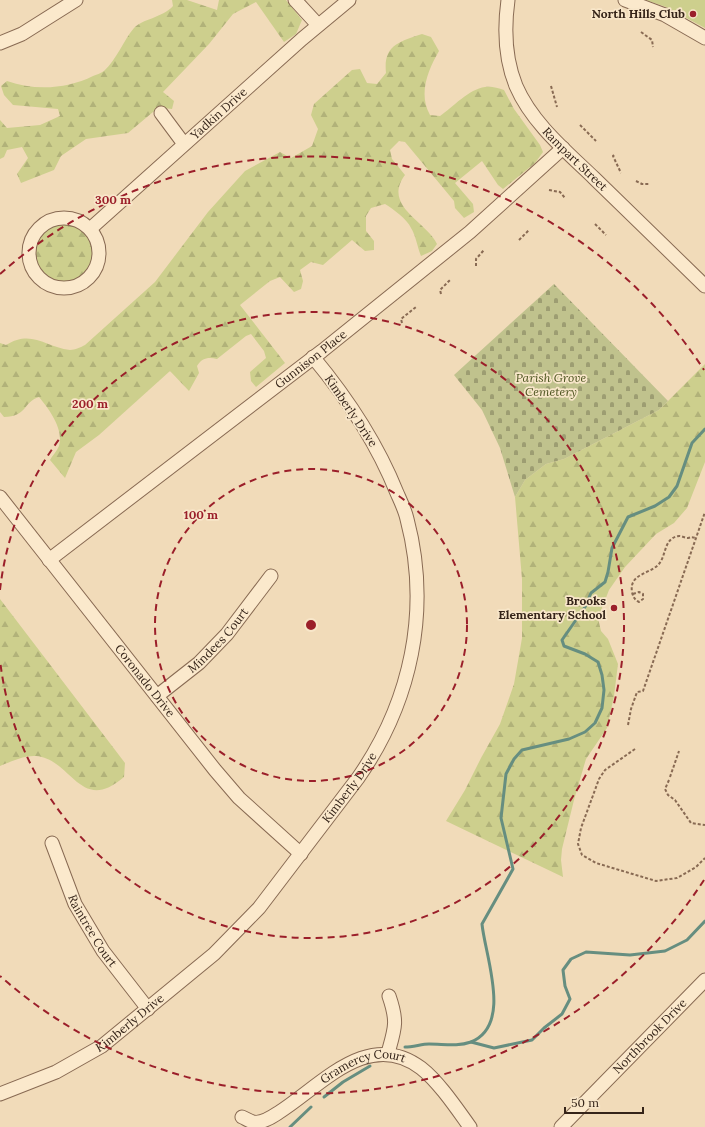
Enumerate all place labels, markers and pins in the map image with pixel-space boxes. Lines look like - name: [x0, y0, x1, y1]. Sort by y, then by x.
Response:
- place label: North Hills Club: [592, 6, 685, 21]
- marker: North Hills Club: [688, 9, 698, 19]
- place label: Brooks Elementary School: [498, 593, 606, 622]
- marker: Brooks Elementary School: [609, 603, 619, 613]
- centre of rings: [304, 618, 318, 632]

